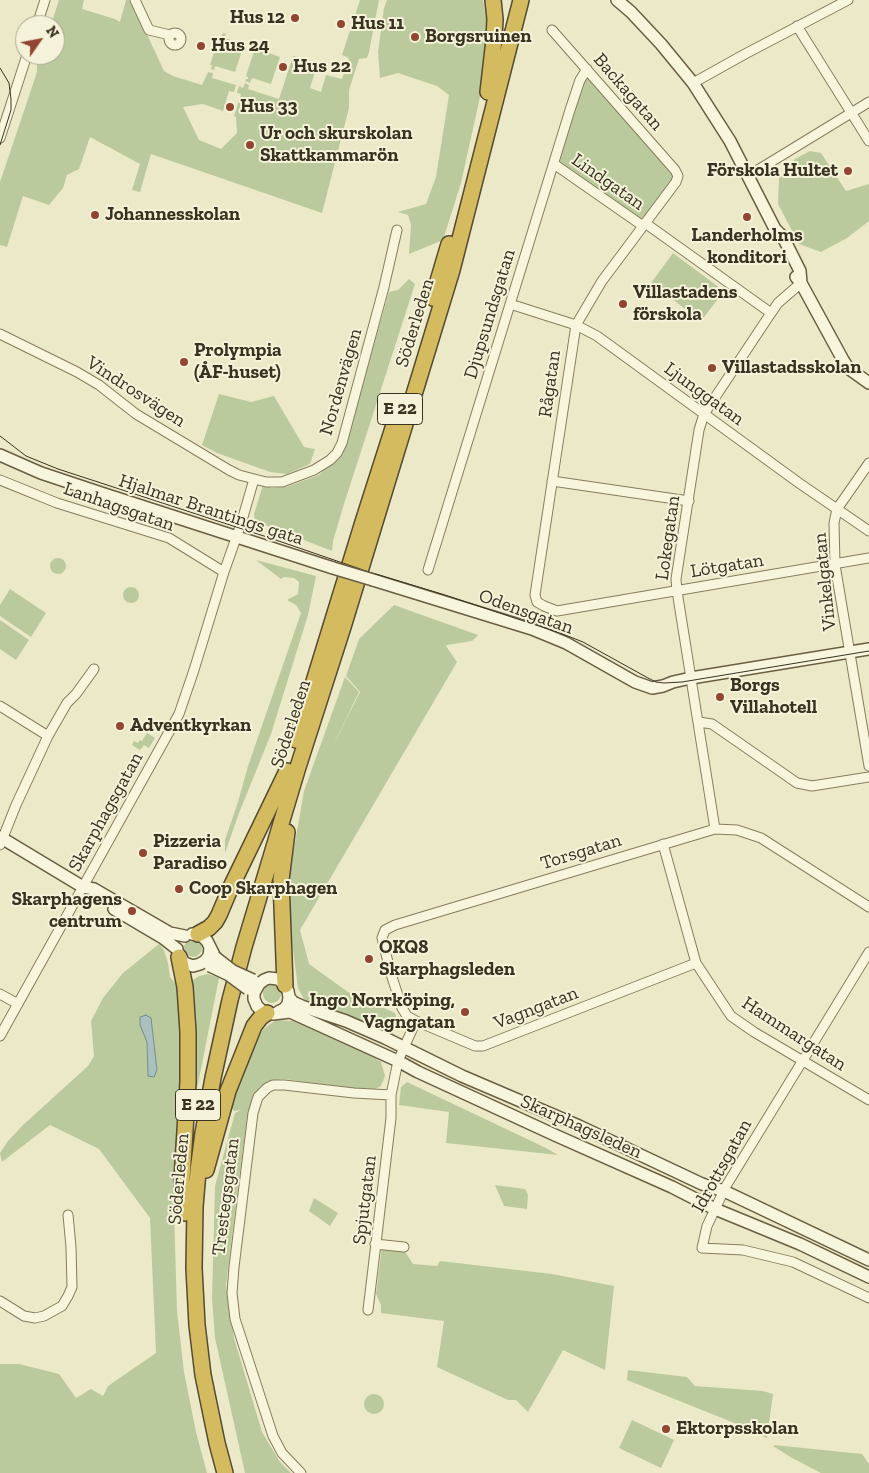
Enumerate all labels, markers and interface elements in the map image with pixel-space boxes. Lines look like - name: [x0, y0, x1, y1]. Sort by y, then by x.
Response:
- place label: Hus 12: [230, 7, 285, 29]
- marker: Hus 12: [289, 12, 301, 24]
- place label: Hus 11: [351, 13, 404, 35]
- north arrow: [15, 15, 65, 65]
- marker: Hus 11: [335, 18, 347, 30]
- text: N: [42, 23, 62, 41]
- place label: Borgsruinen: [425, 26, 532, 48]
- marker: Borgsruinen: [409, 31, 421, 43]
- place label: Hus 24: [211, 35, 270, 57]
- marker: Hus 24: [195, 40, 207, 52]
- street label: Backagatan: [588, 49, 668, 135]
- place label: Hus 22: [293, 56, 351, 78]
- marker: Hus 22: [277, 61, 289, 73]
- place label: Hus 33: [240, 96, 298, 118]
- marker: Hus 33: [224, 101, 236, 113]
- place label: Ur och skurskolan Skattkammarön: [260, 123, 413, 167]
- marker: Ur och skurskolan Skattkammarön: [244, 139, 256, 151]
- street label: Lindgatan: [567, 149, 649, 215]
- place label: Förskola Hultet: [707, 160, 838, 182]
- marker: Förskola Hultet: [842, 165, 854, 177]
- place label: Johannesskolan: [105, 204, 240, 226]
- marker: Johannesskolan: [89, 209, 101, 221]
- marker: Landerholms konditori: [741, 211, 753, 223]
- place label: Landerholms konditori: [691, 225, 803, 269]
- street label: Djupsundsgatan: [459, 246, 521, 382]
- street label: Söderleden: [391, 276, 439, 370]
- place label: Villastadens förskola: [633, 282, 738, 326]
- marker: Villastadens förskola: [617, 298, 629, 310]
- street label: Nordenvägen: [315, 326, 367, 438]
- place label: Prolympia (ÅF-huset): [194, 340, 282, 384]
- street label: Rågatan: [534, 349, 566, 419]
- street label: Vindrosvägen: [82, 351, 190, 433]
- marker: Prolympia (ÅF-huset): [178, 356, 190, 368]
- street label: Ljunggatan: [659, 357, 749, 431]
- place label: Villastadsskolan: [722, 357, 861, 379]
- marker: Villastadsskolan: [706, 362, 718, 374]
- road number: E 22: [378, 394, 422, 424]
- street label: Hjalmar Brantings gata: [116, 469, 306, 551]
- street label: Lanhagsgatan: [61, 477, 177, 537]
- street label: Lokegatan: [651, 494, 685, 582]
- street label: Vinkelgatan: [809, 532, 841, 632]
- street label: Lötgatan: [689, 549, 765, 583]
- street label: Odensgatan: [476, 584, 576, 640]
- place label: Borgs Villahotell: [730, 675, 817, 719]
- street label: Söderleden: [266, 677, 316, 771]
- marker: Borgs Villahotell: [714, 691, 726, 703]
- place label: Adventkyrkan: [130, 715, 251, 737]
- marker: Adventkyrkan: [114, 720, 126, 732]
- street label: Skarphagsgatan: [64, 748, 148, 876]
- street label: Torsgatan: [538, 829, 624, 875]
- place label: Pizzeria Paradiso: [153, 831, 227, 875]
- marker: Pizzeria Paradiso: [137, 847, 149, 859]
- place label: Coop Skarphagen: [189, 878, 337, 900]
- marker: Coop Skarphagen: [173, 883, 185, 895]
- place label: Skarphagens centrum: [11, 889, 122, 933]
- marker: Skarphagens centrum: [126, 905, 138, 917]
- place label: OKQ8 Skarphagsleden: [379, 937, 515, 981]
- marker: OKQ8 Skarphagsleden: [363, 953, 375, 965]
- street label: Vagngatan: [491, 982, 581, 1034]
- place label: Ingo Norrköping, Vagngatan: [309, 990, 455, 1034]
- street label: Hammargatan: [737, 992, 851, 1076]
- marker: Ingo Norrköping, Vagngatan: [459, 1006, 471, 1018]
- road number: E 22: [176, 1090, 220, 1120]
- street label: Skarphagsleden: [517, 1090, 645, 1164]
- street label: Idrottsgatan: [687, 1115, 757, 1217]
- street label: Söderleden: [164, 1133, 194, 1225]
- street label: Trestegsgatan: [207, 1137, 245, 1257]
- street label: Spjutgatan: [348, 1154, 382, 1246]
- place label: Ektorpsskolan: [676, 1418, 799, 1440]
- marker: Ektorpsskolan: [660, 1423, 672, 1435]

